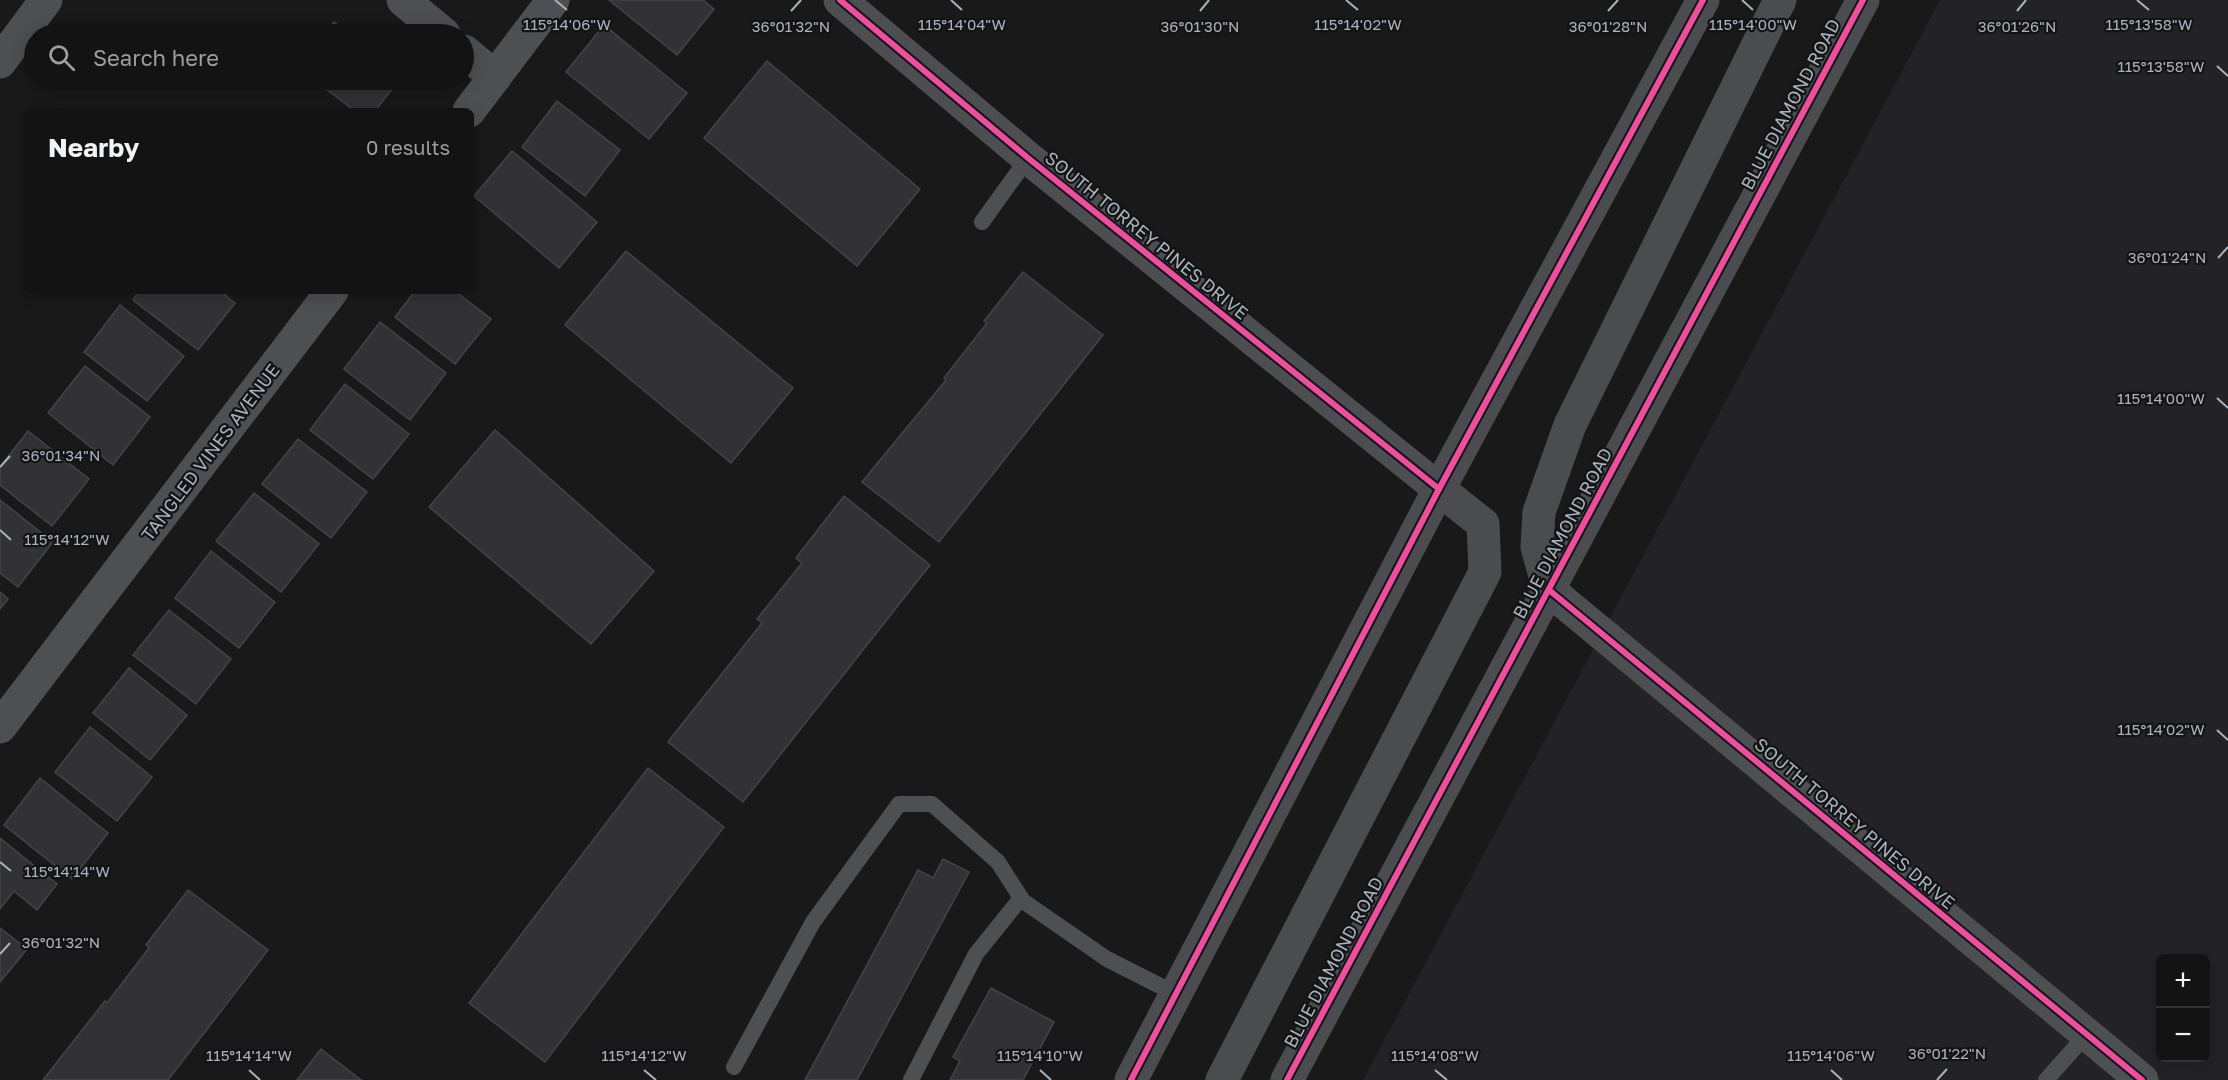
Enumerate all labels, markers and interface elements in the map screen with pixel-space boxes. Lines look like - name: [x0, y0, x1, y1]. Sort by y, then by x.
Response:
- text: 115°14'06"W: [523, 15, 611, 33]
- text: 115°14'04"W: [918, 15, 1006, 33]
- text: 115°14'02"W: [1314, 15, 1402, 33]
- text: 115°14'00"W: [1709, 15, 1797, 33]
- street label: BLUE DIAMOND ROAD: [1736, 15, 1844, 193]
- text: 115°13'58"W: [2106, 15, 2192, 33]
- text: 36°01'32"N: [752, 17, 830, 35]
- text: 36°01'30"N: [1161, 17, 1239, 35]
- text: 36°01'28"N: [1569, 17, 1647, 35]
- text: 36°01'26"N: [1978, 17, 2056, 35]
- search box: [24, 24, 474, 90]
- icon: search: [45, 41, 78, 74]
- text: Search here: [93, 44, 219, 71]
- text: 115°13'58"W: [2118, 57, 2204, 75]
- text: Nearby: [48, 132, 139, 163]
- text: 0 results: [366, 135, 450, 159]
- street label: SOUTH TORREY PINES DRIVE: [1041, 146, 1253, 324]
- text: 36°01'24"N: [2128, 248, 2206, 266]
- street label: TANGLED VINES AVENUE: [136, 359, 284, 545]
- text: 115°14'00"W: [2117, 389, 2205, 407]
- street label: BLUE DIAMOND ROAD: [1508, 444, 1616, 622]
- text: 36°01'34"N: [22, 446, 100, 464]
- text: 115°14'12"W: [24, 530, 110, 548]
- text: 115°14'02"W: [2117, 720, 2205, 738]
- street label: SOUTH TORREY PINES DRIVE: [1750, 733, 1960, 913]
- text: 115°14'14"W: [24, 862, 110, 880]
- street label: BLUE DIAMOND ROAD: [1279, 873, 1387, 1051]
- text: 36°01'32"N: [22, 933, 100, 951]
- map controls: [2156, 954, 2210, 1062]
- button: +: [2156, 954, 2210, 1008]
- button: −: [2156, 1008, 2210, 1062]
- text: 36°01'22"N: [1908, 1044, 1986, 1062]
- text: 115°14'14"W: [206, 1046, 292, 1064]
- text: 115°14'12"W: [601, 1046, 687, 1064]
- text: 115°14'10"W: [997, 1046, 1083, 1064]
- text: 115°14'08"W: [1391, 1046, 1479, 1064]
- text: 115°14'06"W: [1787, 1046, 1875, 1064]

